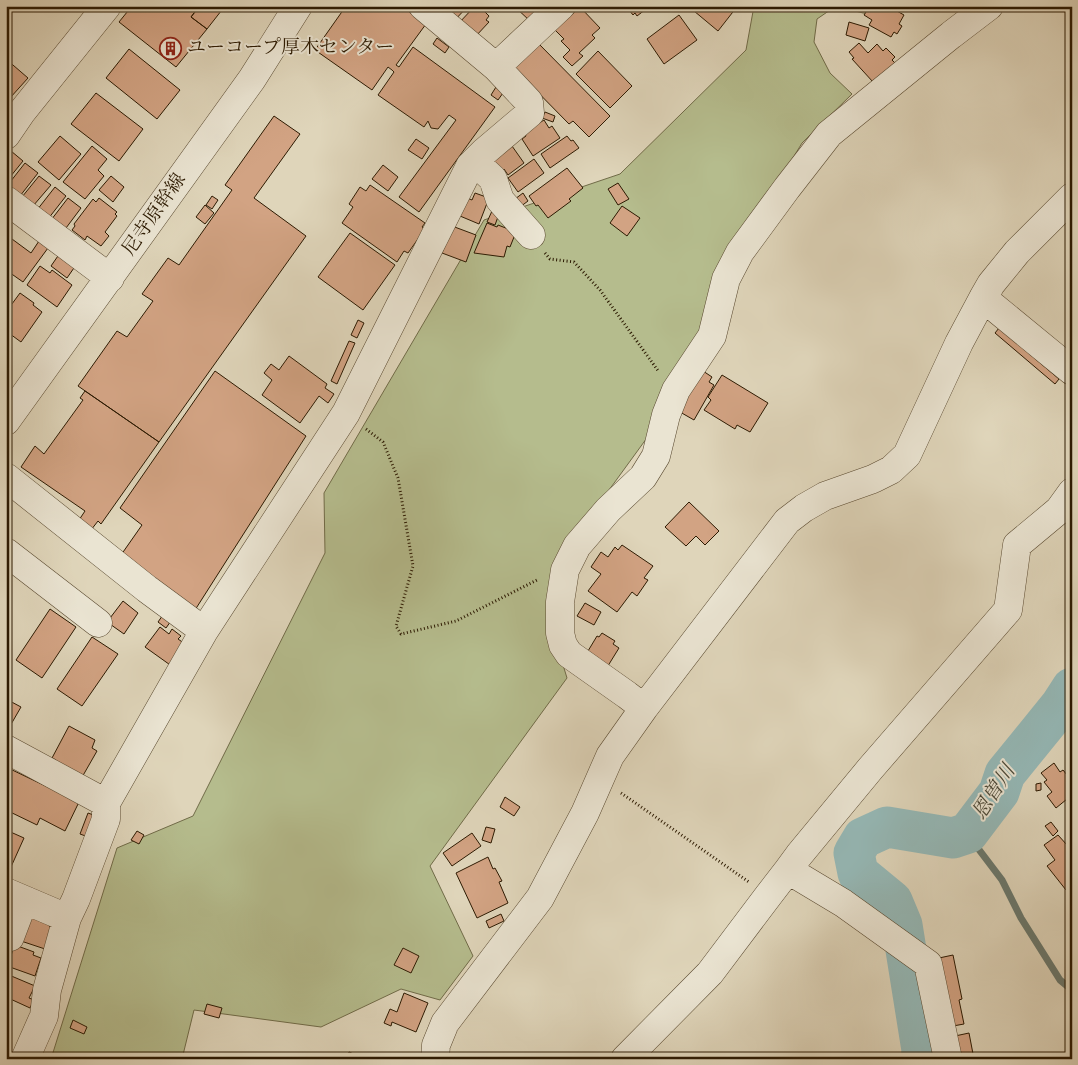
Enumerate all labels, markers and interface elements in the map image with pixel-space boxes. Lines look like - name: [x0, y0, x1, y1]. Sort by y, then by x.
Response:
- place label: ユーコープ厚木センター: [187, 35, 394, 62]
- building icon: ユーコープ厚木センター: [159, 36, 183, 60]
- street label: 尼寺原幹線: [117, 168, 193, 262]
- water label: 恩曽川: [967, 758, 1025, 826]

